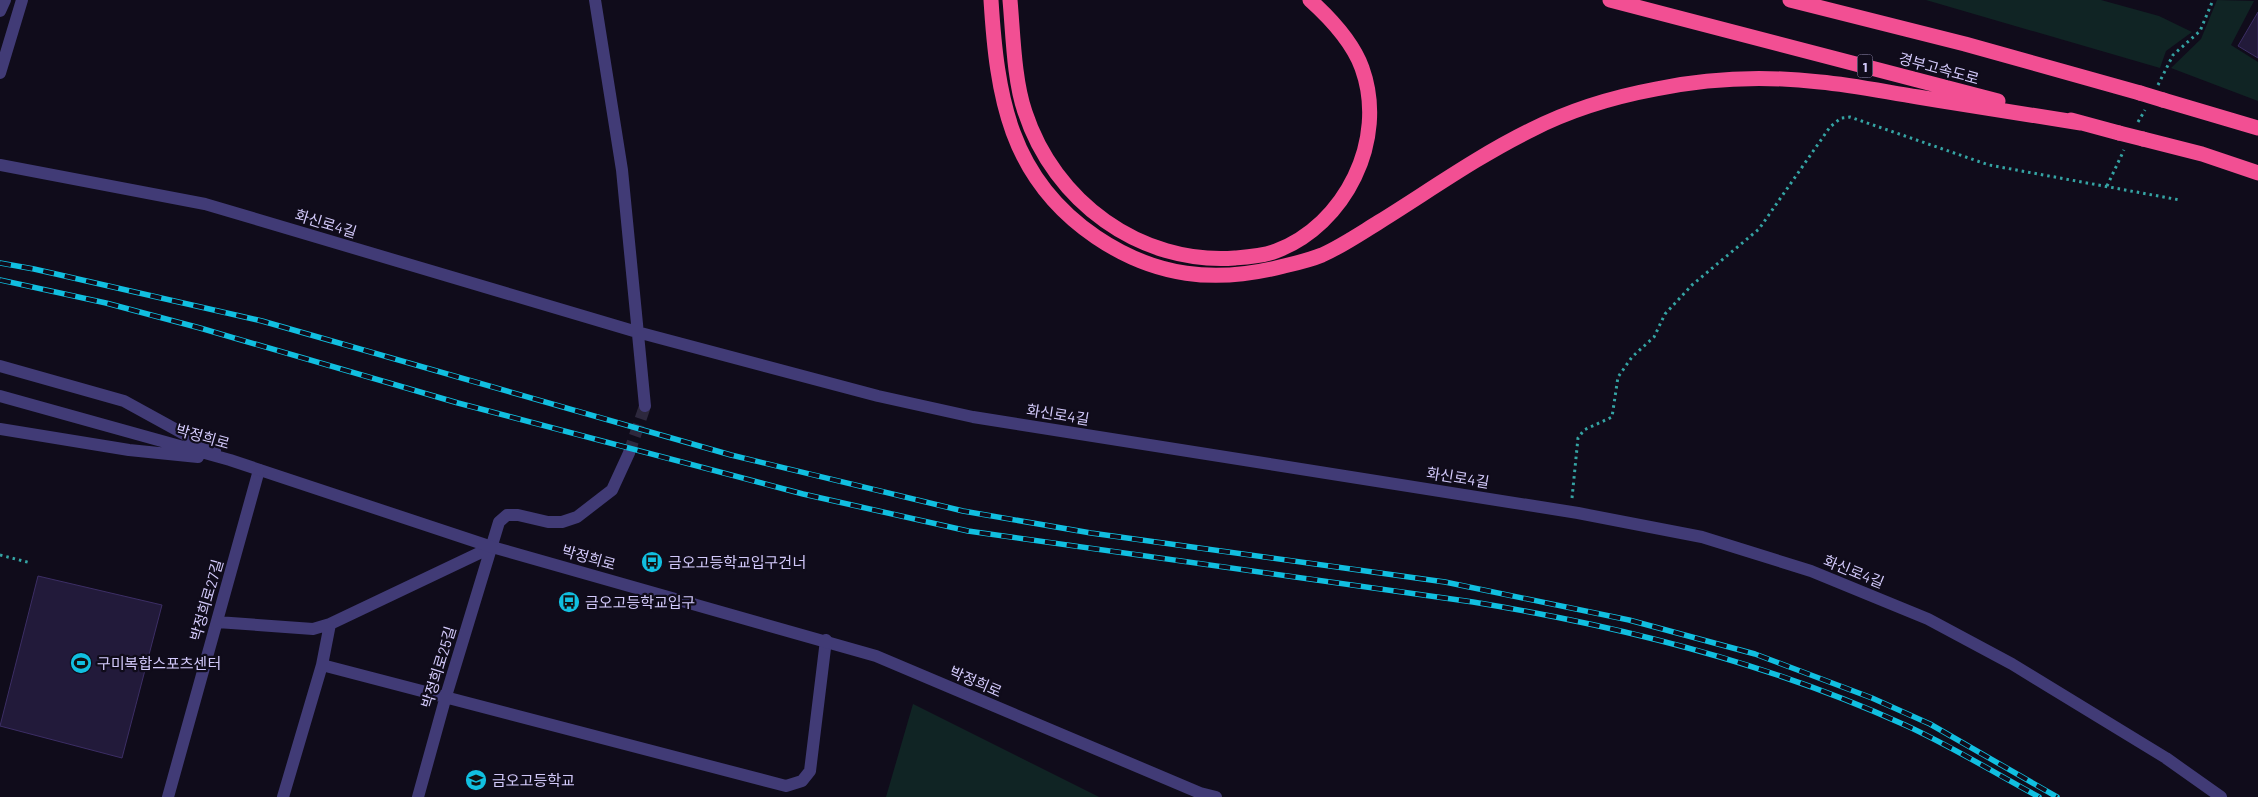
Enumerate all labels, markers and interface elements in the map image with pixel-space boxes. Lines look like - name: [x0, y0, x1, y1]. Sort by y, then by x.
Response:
- street label: 경부고속도로: [1897, 49, 1981, 87]
- road number: 1: [1858, 54, 1872, 78]
- street label: 화신로4길: [293, 205, 359, 241]
- street label: 화신로4길: [1025, 400, 1091, 428]
- street label: 박정희로: [174, 420, 232, 452]
- street label: 화신로4길: [1425, 463, 1491, 491]
- street label: 박정희로: [560, 541, 618, 573]
- bus stop icon: 금오고등학교입구건너: [640, 550, 664, 574]
- street label: 화신로4길: [1821, 551, 1887, 591]
- place label: 금오고등학교입구건너: [668, 553, 806, 571]
- street label: 박정희로27길: [186, 557, 226, 643]
- bus stop icon: 금오고등학교입구: [557, 590, 581, 614]
- place label: 금오고등학교입구: [585, 593, 695, 611]
- street label: 박정희로25길: [417, 624, 459, 710]
- sports icon: 구미복합스포츠센터: [69, 651, 93, 675]
- place label: 구미복합스포츠센터: [97, 654, 221, 672]
- street label: 박정희로: [947, 662, 1005, 700]
- school or university icon: 금오고등학교: [464, 768, 488, 792]
- place label: 금오고등학교: [492, 771, 575, 789]

